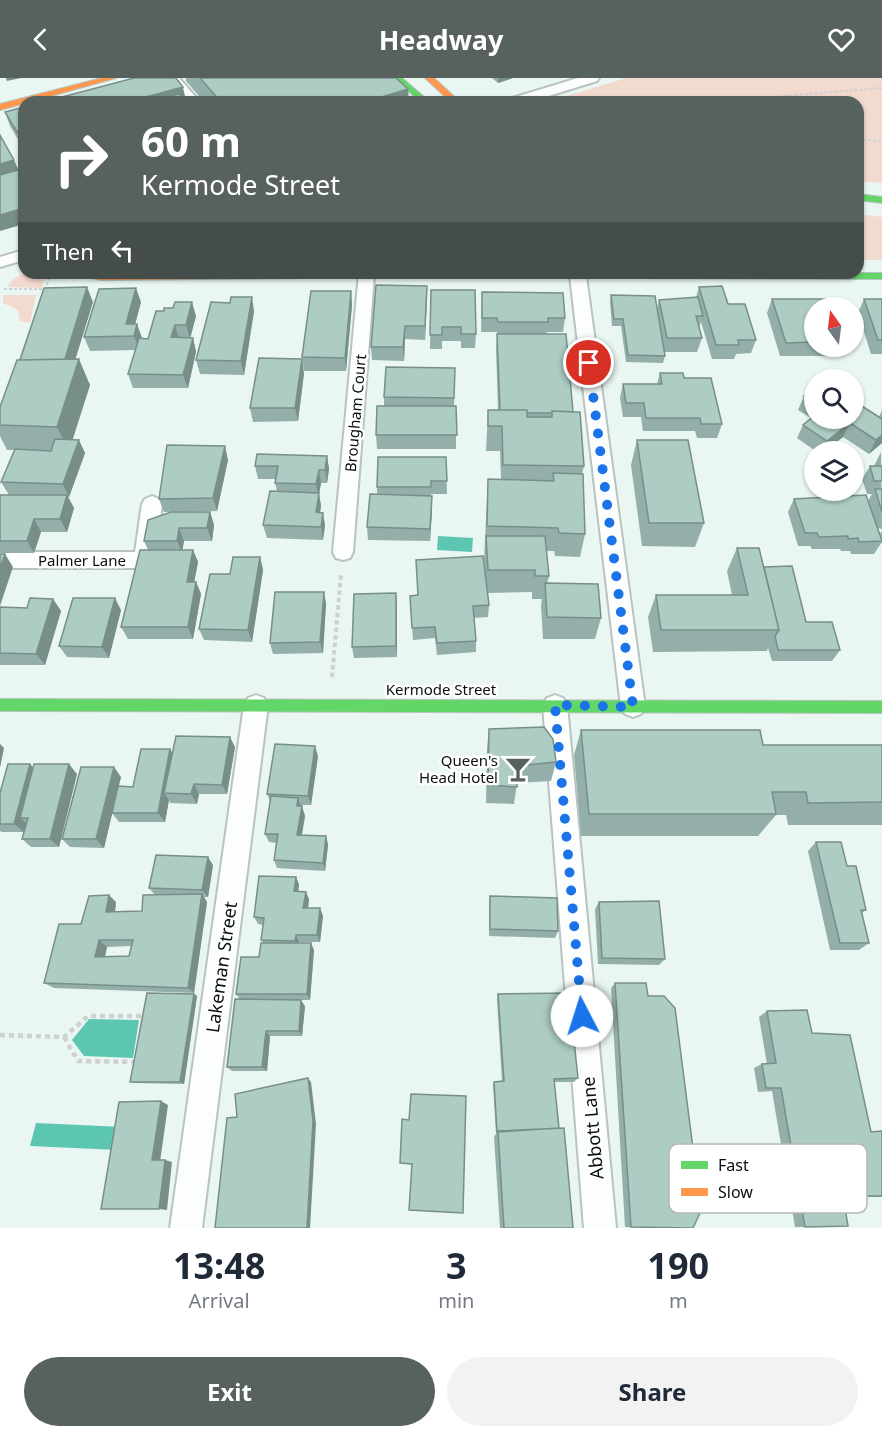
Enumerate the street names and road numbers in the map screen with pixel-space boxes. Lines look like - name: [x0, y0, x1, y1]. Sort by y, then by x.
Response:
- street label: Brougham Court: [340, 353, 370, 473]
- street label: Palmer Lane: [38, 550, 126, 570]
- street label: Kermode Street: [386, 679, 497, 699]
- street label: Lakeman Street: [200, 899, 242, 1034]
- street label: Abbott Lane: [576, 1076, 608, 1180]

